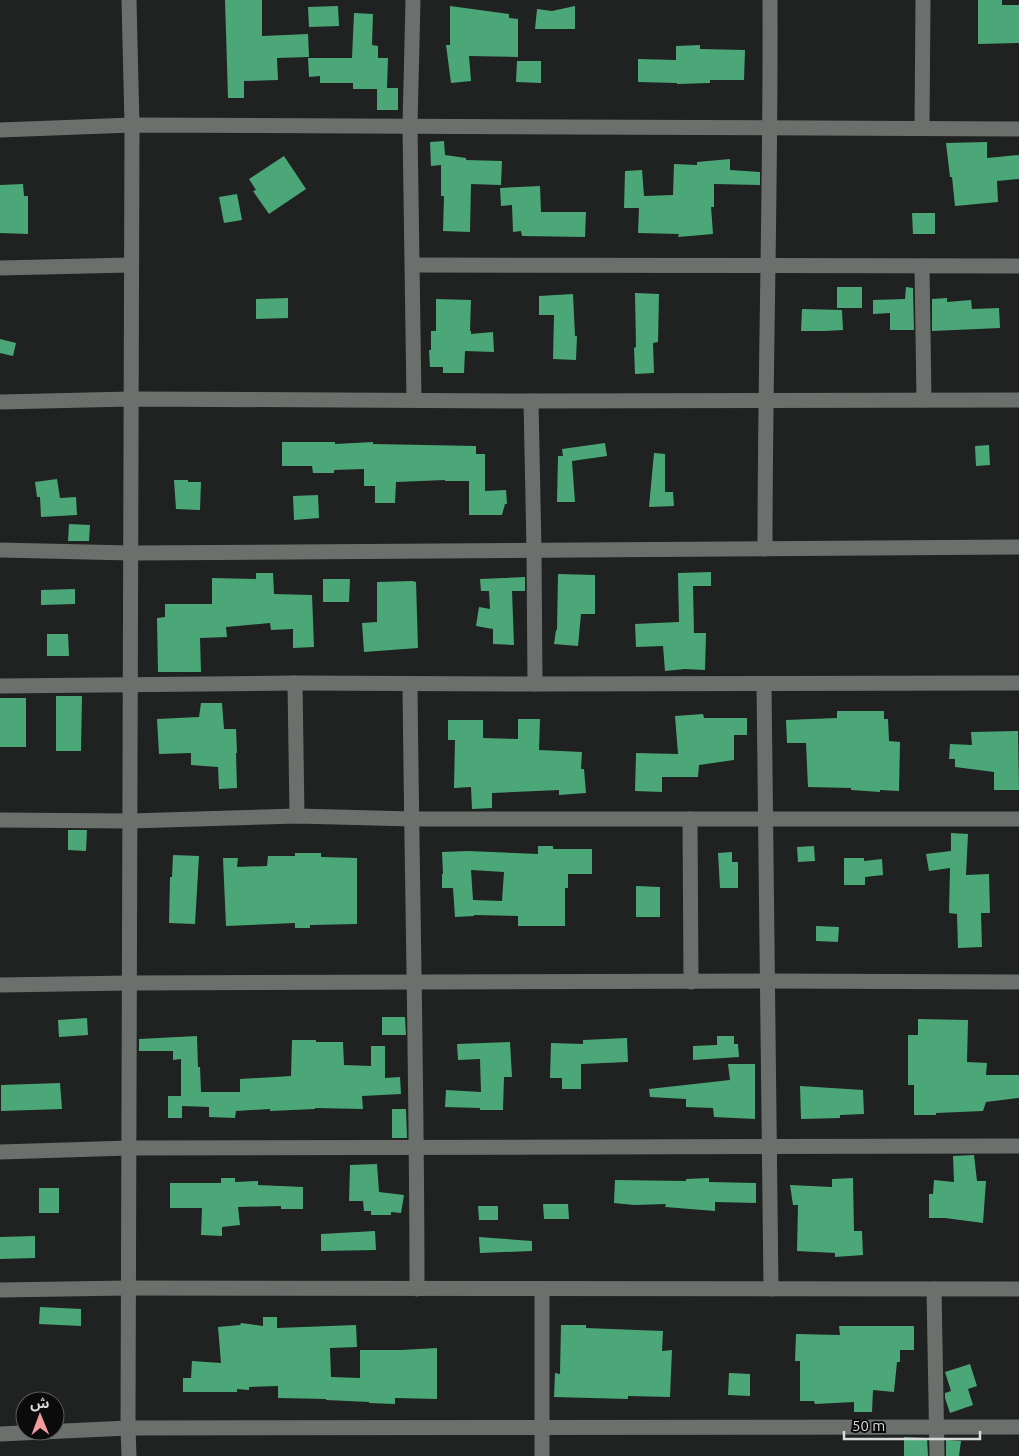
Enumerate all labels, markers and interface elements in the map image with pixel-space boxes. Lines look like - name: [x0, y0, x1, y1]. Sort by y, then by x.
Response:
- north arrow: [15, 1391, 65, 1441]
- text: ش: [30, 1395, 50, 1411]
- scale bar: [844, 1408, 980, 1440]
- text: 50 m: [852, 1417, 885, 1434]

